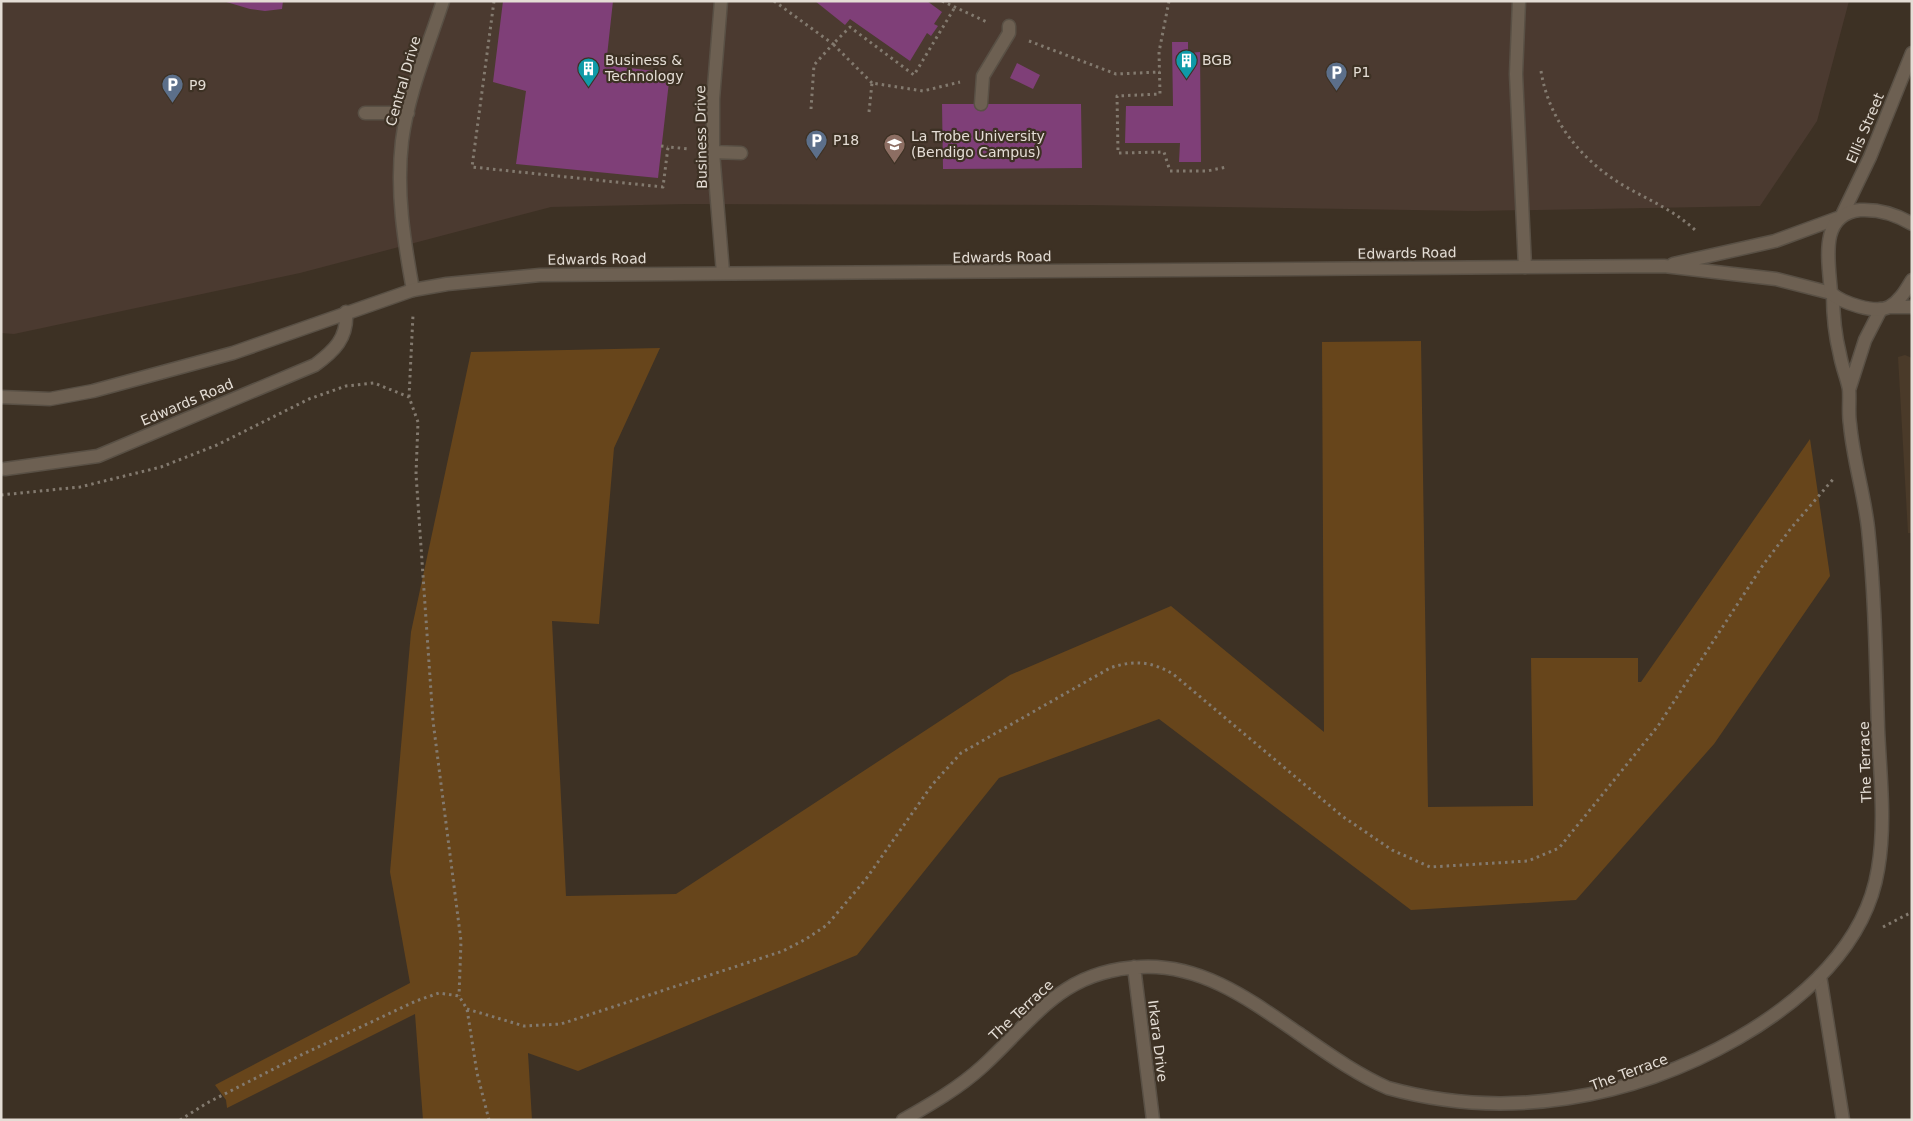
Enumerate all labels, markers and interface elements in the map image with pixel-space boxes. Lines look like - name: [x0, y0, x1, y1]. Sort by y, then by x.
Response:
- street label: Central Drive: [383, 34, 423, 128]
- building icon: BGB: [1174, 48, 1198, 79]
- place label: Business & Technology: [604, 52, 683, 84]
- place label: BGB: [1202, 52, 1232, 68]
- building icon: Business & Technology: [577, 56, 601, 87]
- parking icon: P1: [1325, 60, 1349, 91]
- place label: P1: [1353, 64, 1370, 80]
- parking icon: P9: [161, 73, 185, 104]
- place label: P9: [189, 77, 206, 93]
- street label: Business Drive: [692, 85, 710, 189]
- street label: Ellis Street: [1843, 90, 1887, 166]
- parking icon: P18: [805, 128, 829, 159]
- place label: La Trobe University (Bendigo Campus): [911, 128, 1045, 160]
- place label: P18: [833, 132, 859, 148]
- school or university icon: La Trobe University (Bendigo Campus): [883, 132, 907, 163]
- street label: Edwards Road: [1357, 244, 1457, 262]
- street label: Edwards Road: [952, 248, 1052, 266]
- street label: Edwards Road: [547, 250, 647, 268]
- street label: Edwards Road: [138, 375, 236, 429]
- street label: The Terrace: [1856, 721, 1874, 804]
- street label: The Terrace: [985, 976, 1056, 1044]
- street label: Irkara Drive: [1145, 999, 1171, 1083]
- street label: The Terrace: [1587, 1051, 1670, 1094]

